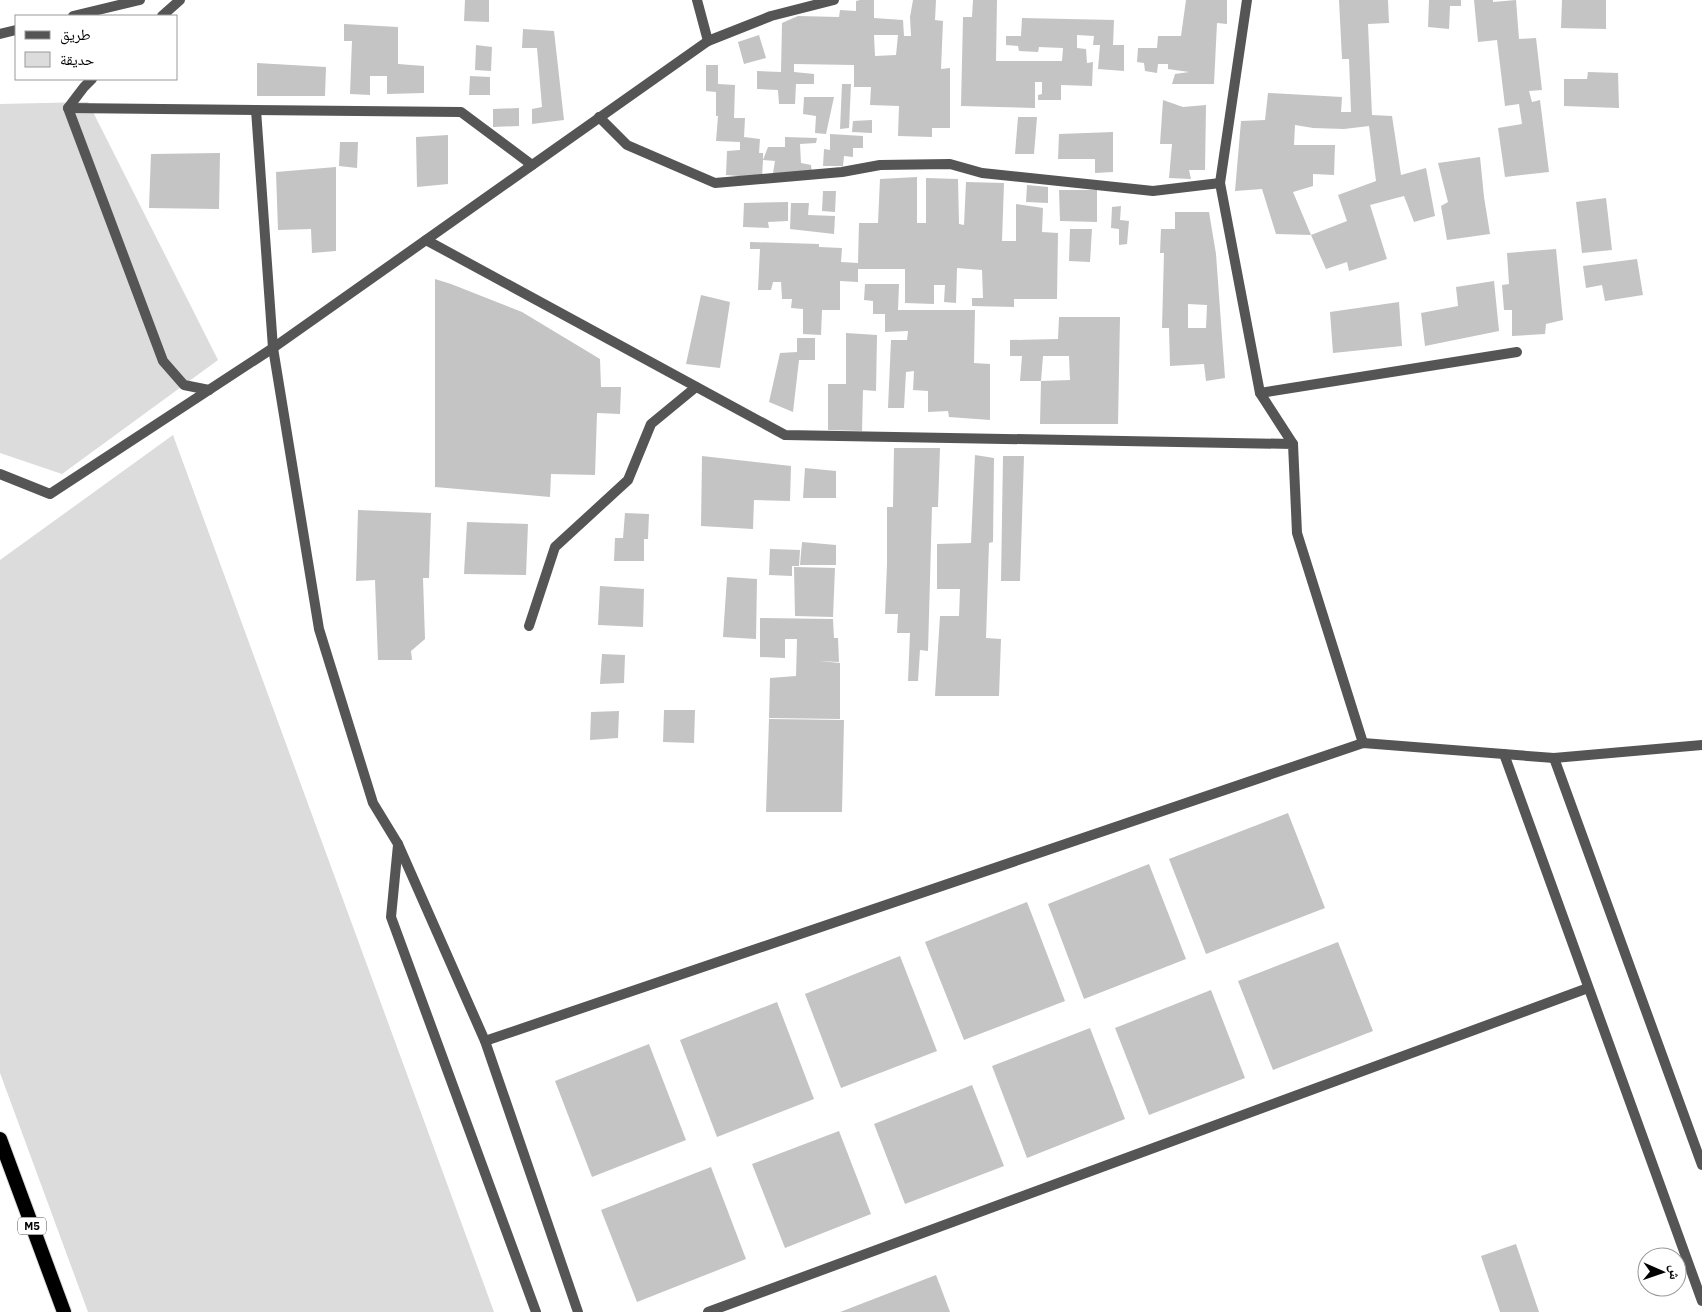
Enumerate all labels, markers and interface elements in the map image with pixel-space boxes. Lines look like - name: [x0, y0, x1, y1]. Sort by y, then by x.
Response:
- legend: [15, 15, 178, 80]
- text: طريق: [60, 25, 91, 45]
- text: حديقة: [60, 50, 95, 69]
- road number: M5: [18, 1218, 46, 1234]
- north arrow: [1637, 1247, 1687, 1297]
- text: ش: [1666, 1265, 1684, 1280]

